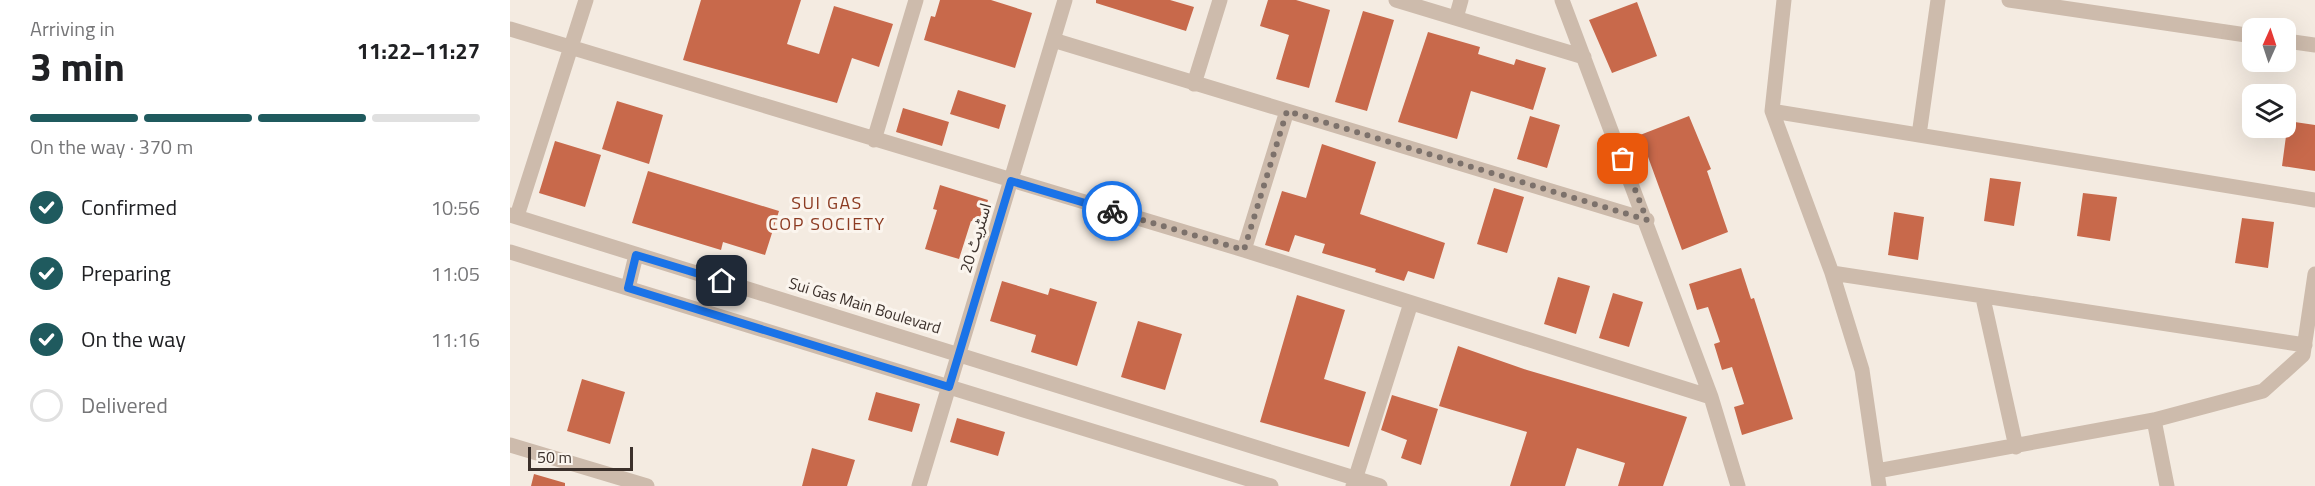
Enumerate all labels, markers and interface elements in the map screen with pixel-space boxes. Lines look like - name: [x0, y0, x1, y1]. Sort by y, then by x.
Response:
- text: Arriving in: [30, 13, 115, 44]
- north arrow: [2242, 18, 2296, 72]
- map controls: [2242, 18, 2296, 138]
- text: 11:22–11:27: [357, 34, 480, 68]
- text: 3 min: [30, 37, 125, 96]
- button: layers: [2242, 84, 2296, 138]
- text: On the way · 370 m: [30, 131, 193, 162]
- pin: [1597, 133, 1648, 184]
- icon: bag: [1606, 142, 1639, 175]
- courier: [1082, 181, 1142, 241]
- district label: SUI GAS COP SOCIETY: [768, 189, 886, 237]
- text: Confirmed: [81, 190, 177, 224]
- icon: check: [30, 191, 63, 224]
- text: 10:56: [431, 192, 480, 223]
- icon: bike: [1096, 195, 1129, 228]
- street label: اسٹریٹ 20: [953, 200, 997, 276]
- pin: [696, 255, 747, 306]
- text: Preparing: [81, 256, 171, 290]
- icon: check: [30, 257, 63, 290]
- text: 11:05: [431, 258, 480, 289]
- icon: home: [705, 264, 738, 297]
- street label: Sui Gas Main Boulevard: [786, 270, 944, 340]
- text: On the way: [81, 322, 186, 356]
- icon: check: [30, 323, 63, 356]
- text: 11:16: [431, 324, 480, 355]
- text: Delivered: [81, 388, 168, 422]
- scale bar: [528, 444, 633, 472]
- text: 50 m: [537, 445, 572, 469]

